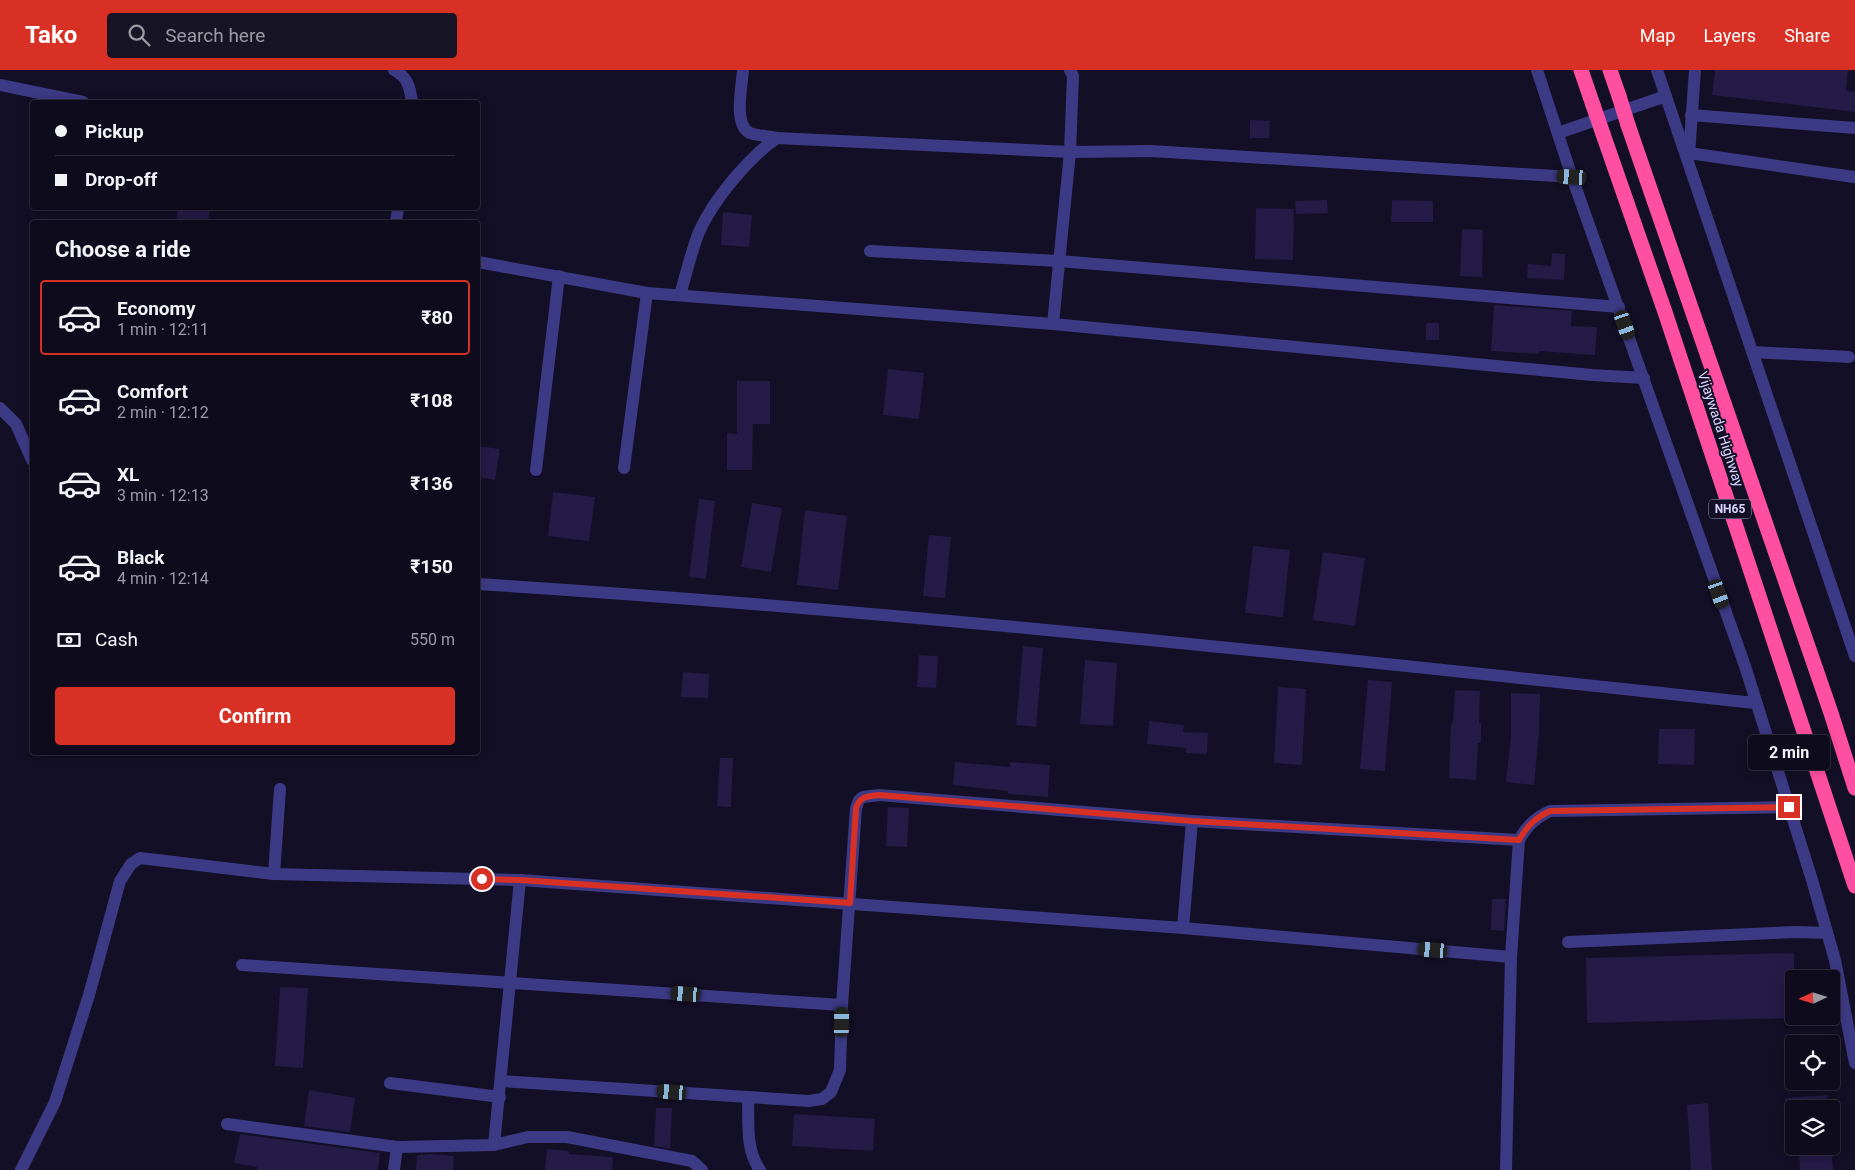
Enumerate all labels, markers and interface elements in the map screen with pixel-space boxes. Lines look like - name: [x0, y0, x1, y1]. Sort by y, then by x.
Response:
- search box: [107, 13, 457, 58]
- text: Tako: [25, 21, 77, 49]
- icon: search: [125, 21, 153, 49]
- text: Search here: [165, 24, 265, 47]
- text: Map: [1640, 25, 1675, 46]
- text: Layers: [1703, 25, 1756, 46]
- text: Share: [1784, 25, 1830, 46]
- text: Pickup: [85, 120, 144, 143]
- text: Drop-off: [85, 168, 157, 191]
- car: [1556, 169, 1587, 185]
- text: Choose a ride: [55, 237, 191, 262]
- icon: car: [57, 295, 102, 340]
- text: Economy: [117, 297, 196, 320]
- text: ₹80: [421, 306, 453, 329]
- car: [1613, 308, 1636, 342]
- text: 1 min · 12:11: [117, 320, 209, 339]
- street label: Vijaywada Highway: [1695, 369, 1747, 489]
- icon: car: [57, 378, 102, 423]
- text: Comfort: [117, 380, 188, 403]
- text: ₹108: [410, 389, 453, 412]
- text: 2 min · 12:12: [117, 403, 209, 422]
- icon: car: [57, 461, 102, 506]
- text: XL: [117, 463, 139, 486]
- text: ₹136: [410, 472, 453, 495]
- text: 3 min · 12:13: [117, 486, 209, 505]
- road number: NH65: [1709, 499, 1751, 518]
- icon: car: [57, 544, 102, 589]
- text: Black: [117, 546, 164, 569]
- text: ₹150: [410, 555, 453, 578]
- text: 4 min · 12:14: [117, 569, 209, 588]
- car: [1706, 577, 1731, 611]
- icon: cash: [55, 626, 83, 654]
- text: Cash: [95, 628, 138, 651]
- text: 550 m: [410, 630, 455, 649]
- button: Confirm: [55, 687, 455, 745]
- callout: 2 min: [1748, 734, 1830, 770]
- text: 2 min: [1769, 743, 1809, 762]
- route end: [1778, 796, 1800, 818]
- route start: [471, 868, 493, 890]
- car: [1417, 941, 1448, 959]
- north arrow: [1785, 970, 1840, 1025]
- map controls: [1785, 970, 1840, 1155]
- car: [670, 985, 701, 1003]
- car: [834, 1007, 849, 1037]
- button: locate: [1785, 1035, 1840, 1090]
- car: [656, 1083, 687, 1101]
- button: layers: [1785, 1100, 1840, 1155]

